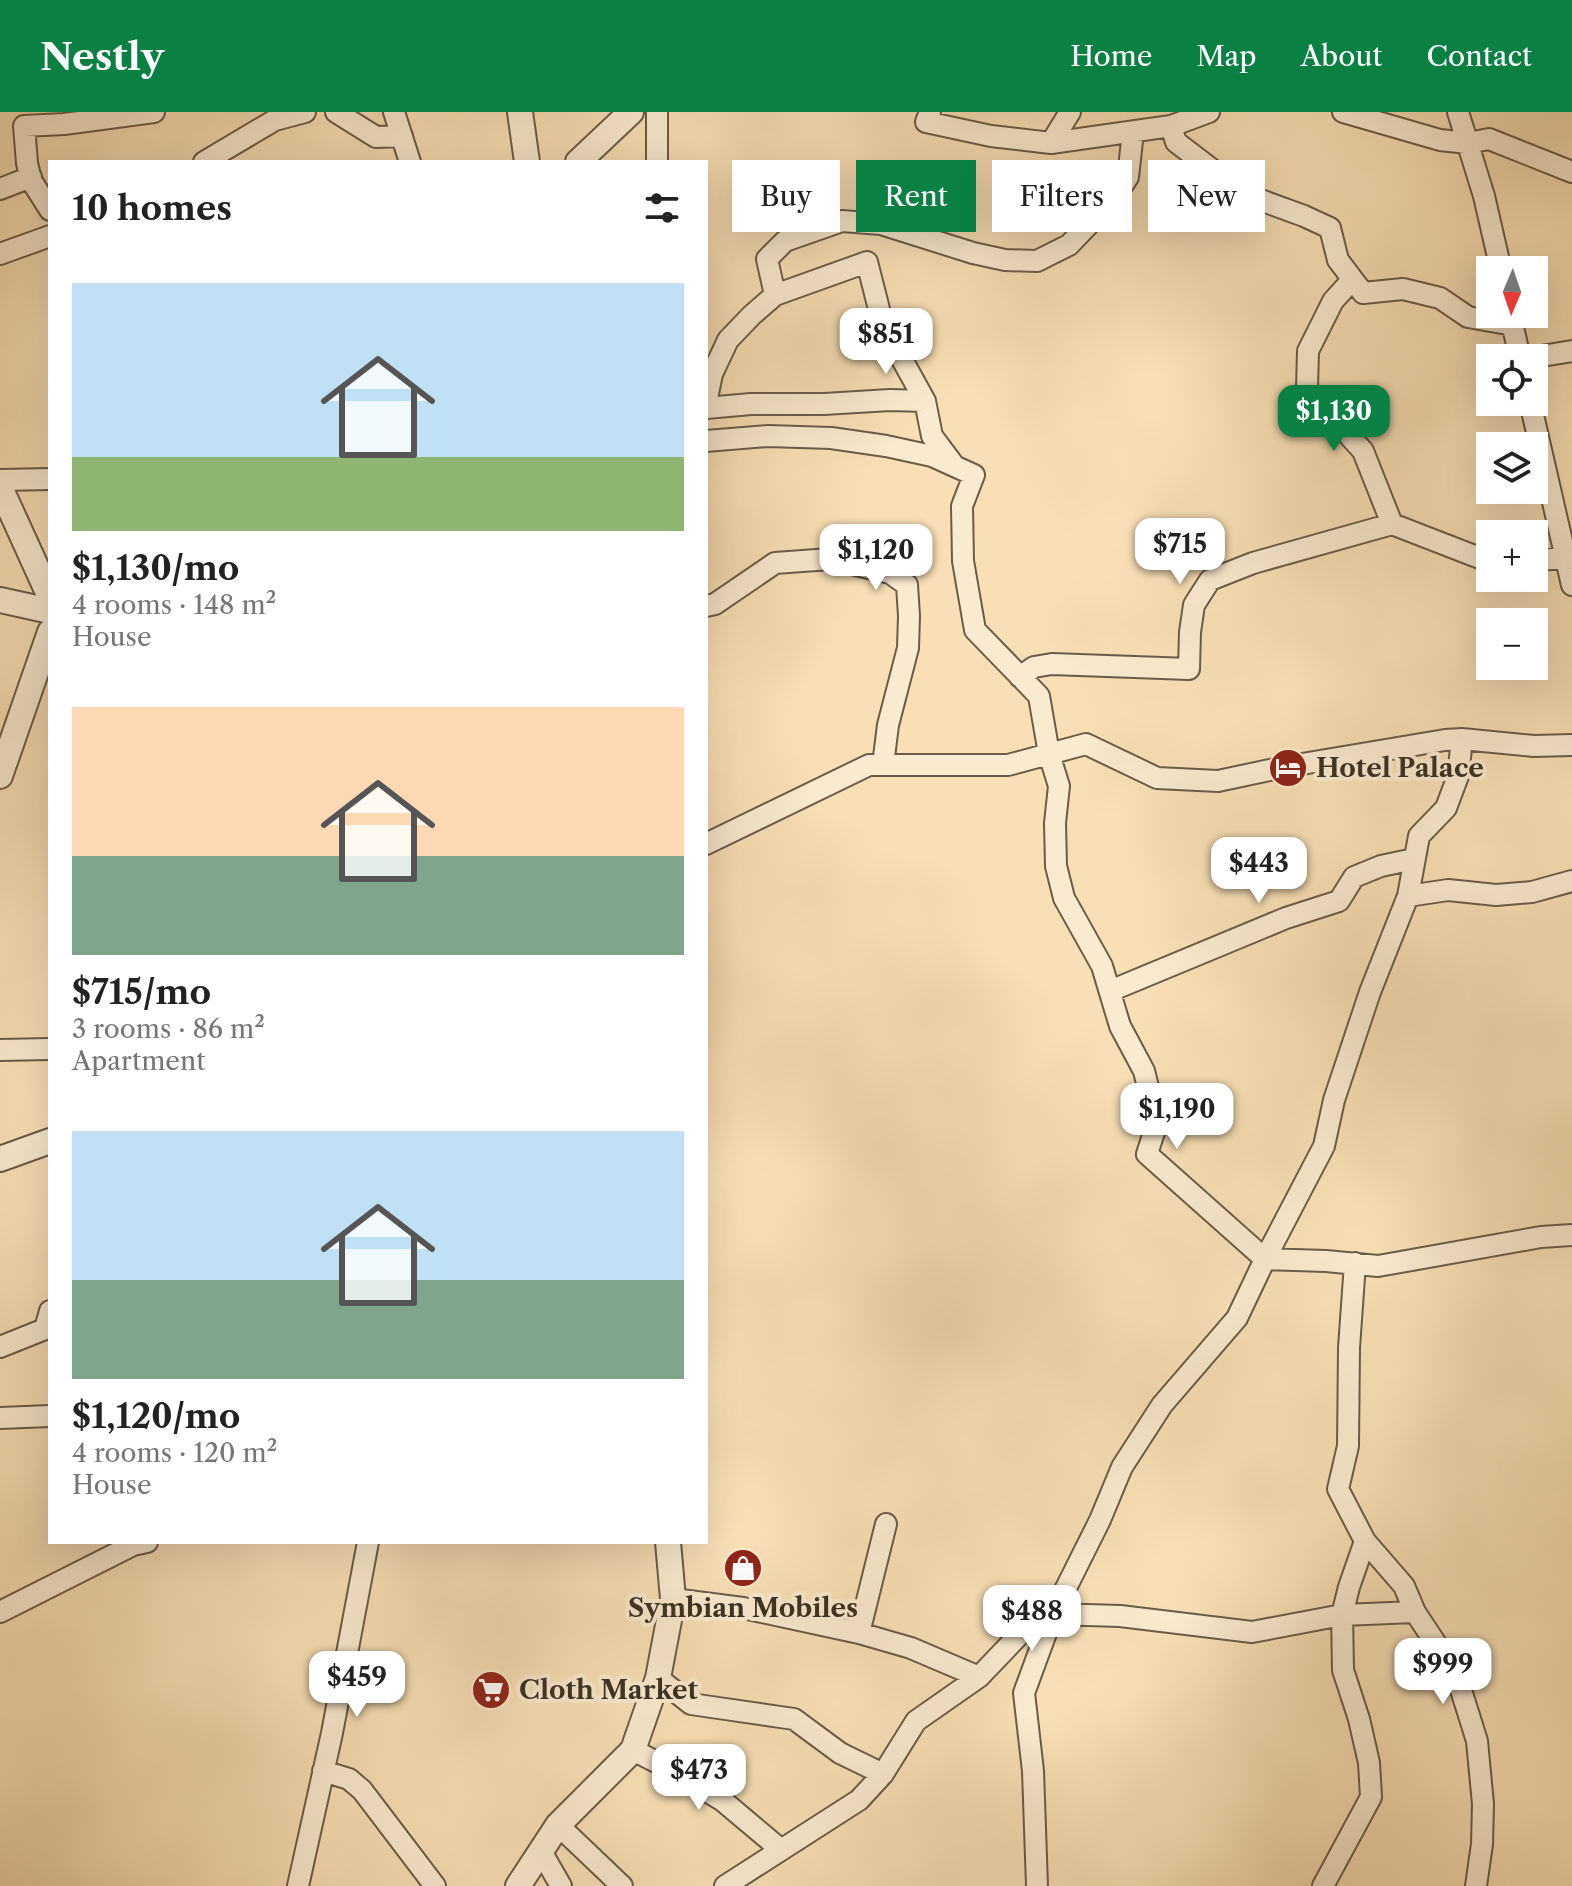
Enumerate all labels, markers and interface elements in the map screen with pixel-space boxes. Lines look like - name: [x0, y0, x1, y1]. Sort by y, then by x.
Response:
- text: Nestly: [40, 33, 164, 80]
- text: Home: [1070, 39, 1152, 73]
- text: Map: [1196, 39, 1256, 73]
- text: About: [1300, 39, 1382, 73]
- text: Contact: [1426, 39, 1532, 73]
- chip: Buy: [732, 160, 840, 232]
- chip: Rent: [856, 160, 976, 232]
- chip: Filters: [992, 160, 1132, 232]
- chip: New: [1148, 160, 1265, 232]
- icon: filters: [640, 186, 684, 230]
- text: 10 homes: [72, 187, 232, 229]
- north arrow: [1476, 256, 1548, 328]
- map controls: [1476, 256, 1548, 680]
- pin: $851: [839, 308, 933, 376]
- text: $851: [858, 318, 914, 350]
- icon: home: [306, 335, 450, 479]
- button: locate: [1476, 344, 1548, 416]
- pin: $1,130: [1269, 385, 1399, 453]
- text: $1,130: [1296, 395, 1372, 427]
- button: layers: [1476, 432, 1548, 504]
- pin: $715: [1133, 518, 1227, 586]
- button: +: [1476, 520, 1548, 592]
- pin: $1,120: [811, 524, 941, 592]
- text: $715: [1153, 528, 1207, 560]
- text: $1,120: [838, 534, 915, 566]
- text: $1,130/mo: [72, 547, 239, 589]
- text: 4 rooms · 148 m²: [72, 589, 276, 621]
- button: −: [1476, 608, 1548, 680]
- text: House: [72, 621, 152, 653]
- hotel icon: Hotel Palace: [1267, 747, 1309, 789]
- place label: Hotel Palace: [1316, 752, 1484, 784]
- icon: home: [306, 759, 450, 903]
- pin: $443: [1212, 837, 1306, 905]
- text: $443: [1229, 847, 1289, 879]
- text: $715/mo: [72, 971, 211, 1013]
- text: 3 rooms · 86 m²: [72, 1013, 265, 1045]
- text: Apartment: [72, 1045, 205, 1077]
- pin: $1,190: [1112, 1083, 1242, 1151]
- text: $1,190: [1138, 1093, 1216, 1125]
- icon: home: [306, 1183, 450, 1327]
- text: $1,120/mo: [72, 1395, 240, 1437]
- text: 4 rooms · 120 m²: [72, 1437, 277, 1469]
- text: House: [72, 1469, 152, 1501]
- shop icon: Symbian Mobiles: [722, 1547, 764, 1589]
- pin: $488: [985, 1585, 1079, 1653]
- place label: Symbian Mobiles: [628, 1592, 858, 1624]
- text: $488: [1001, 1595, 1063, 1627]
- pin: $999: [1396, 1638, 1490, 1706]
- text: $999: [1412, 1648, 1474, 1680]
- pin: $459: [310, 1651, 404, 1719]
- text: $459: [327, 1661, 387, 1693]
- supermarket icon: Cloth Market: [470, 1669, 512, 1711]
- place label: Cloth Market: [519, 1674, 699, 1706]
- pin: $473: [652, 1744, 746, 1812]
- text: $473: [670, 1754, 728, 1786]

